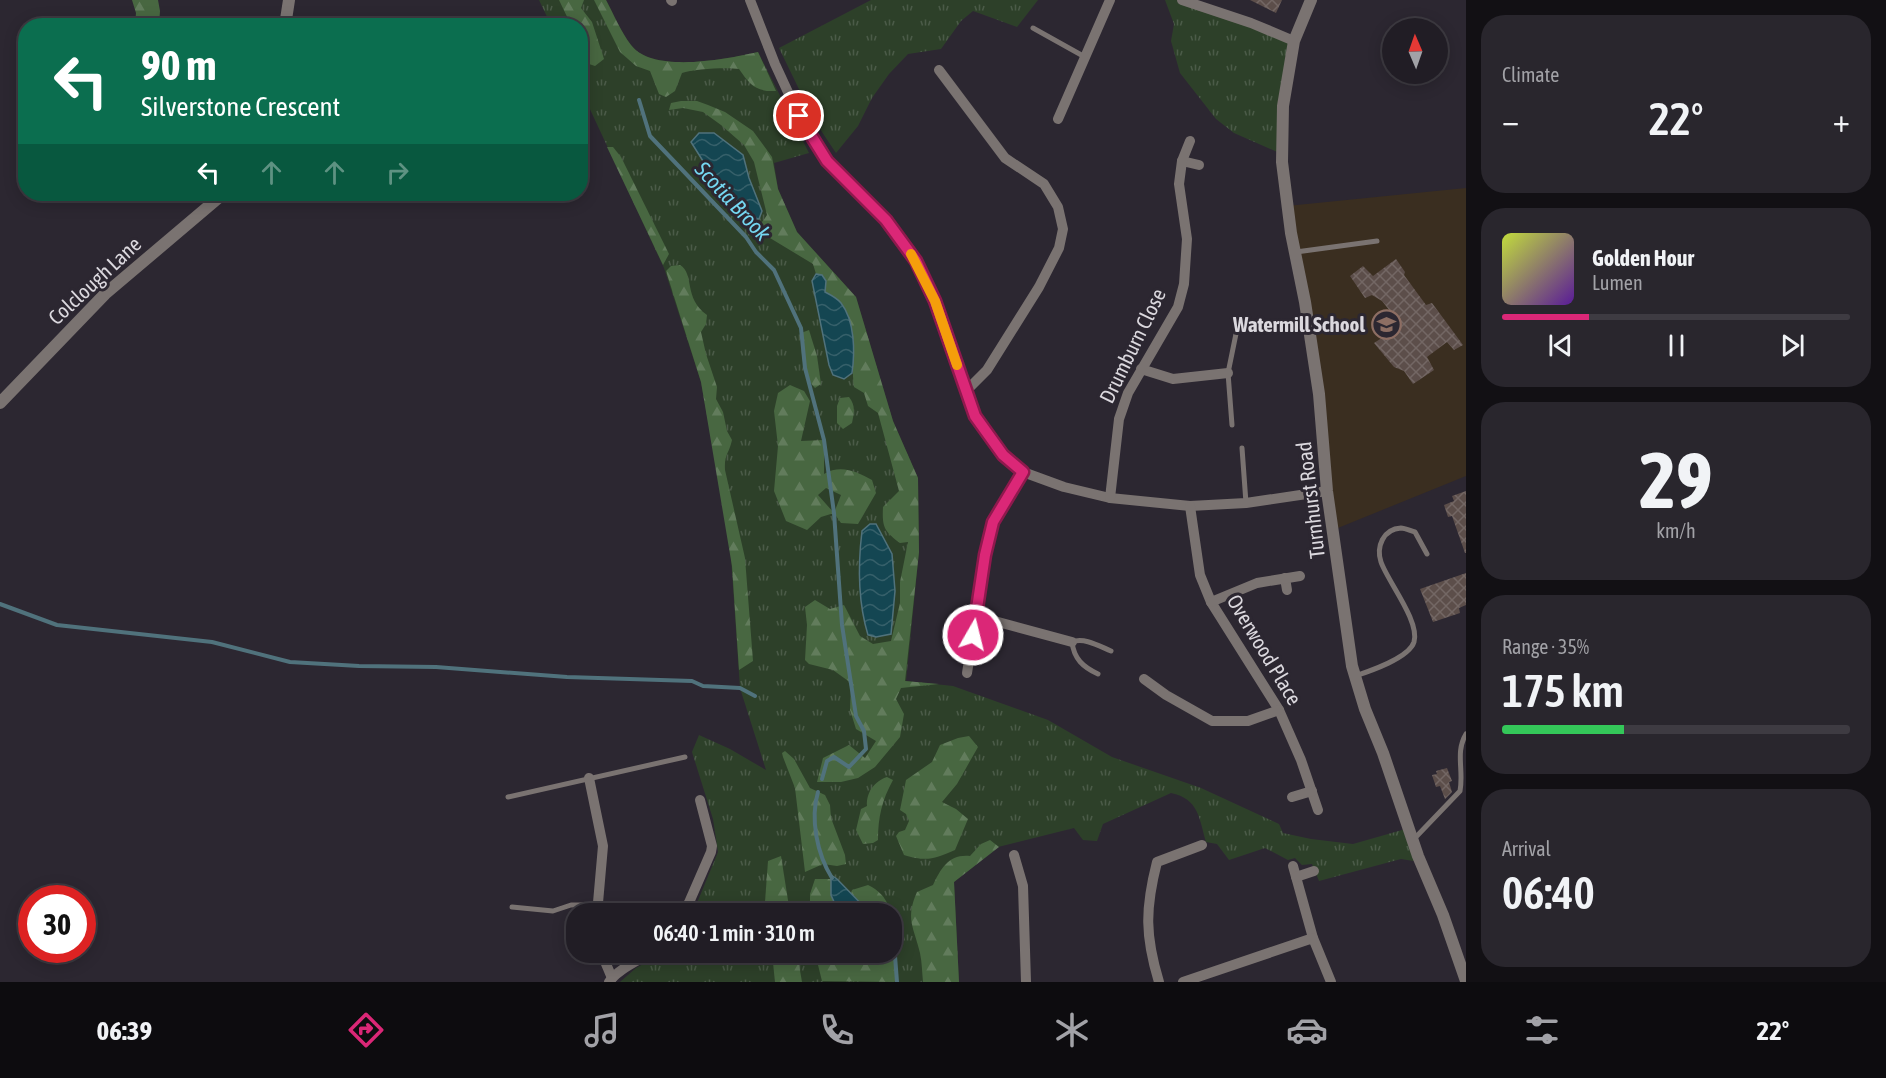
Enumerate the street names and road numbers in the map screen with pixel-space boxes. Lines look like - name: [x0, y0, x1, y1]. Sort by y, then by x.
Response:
- street label: Colclough Lane: [43, 231, 145, 329]
- street label: Drumburn Close: [1094, 284, 1170, 407]
- street label: Turnhurst Road: [1291, 440, 1329, 560]
- street label: Overwood Place: [1223, 590, 1307, 709]

